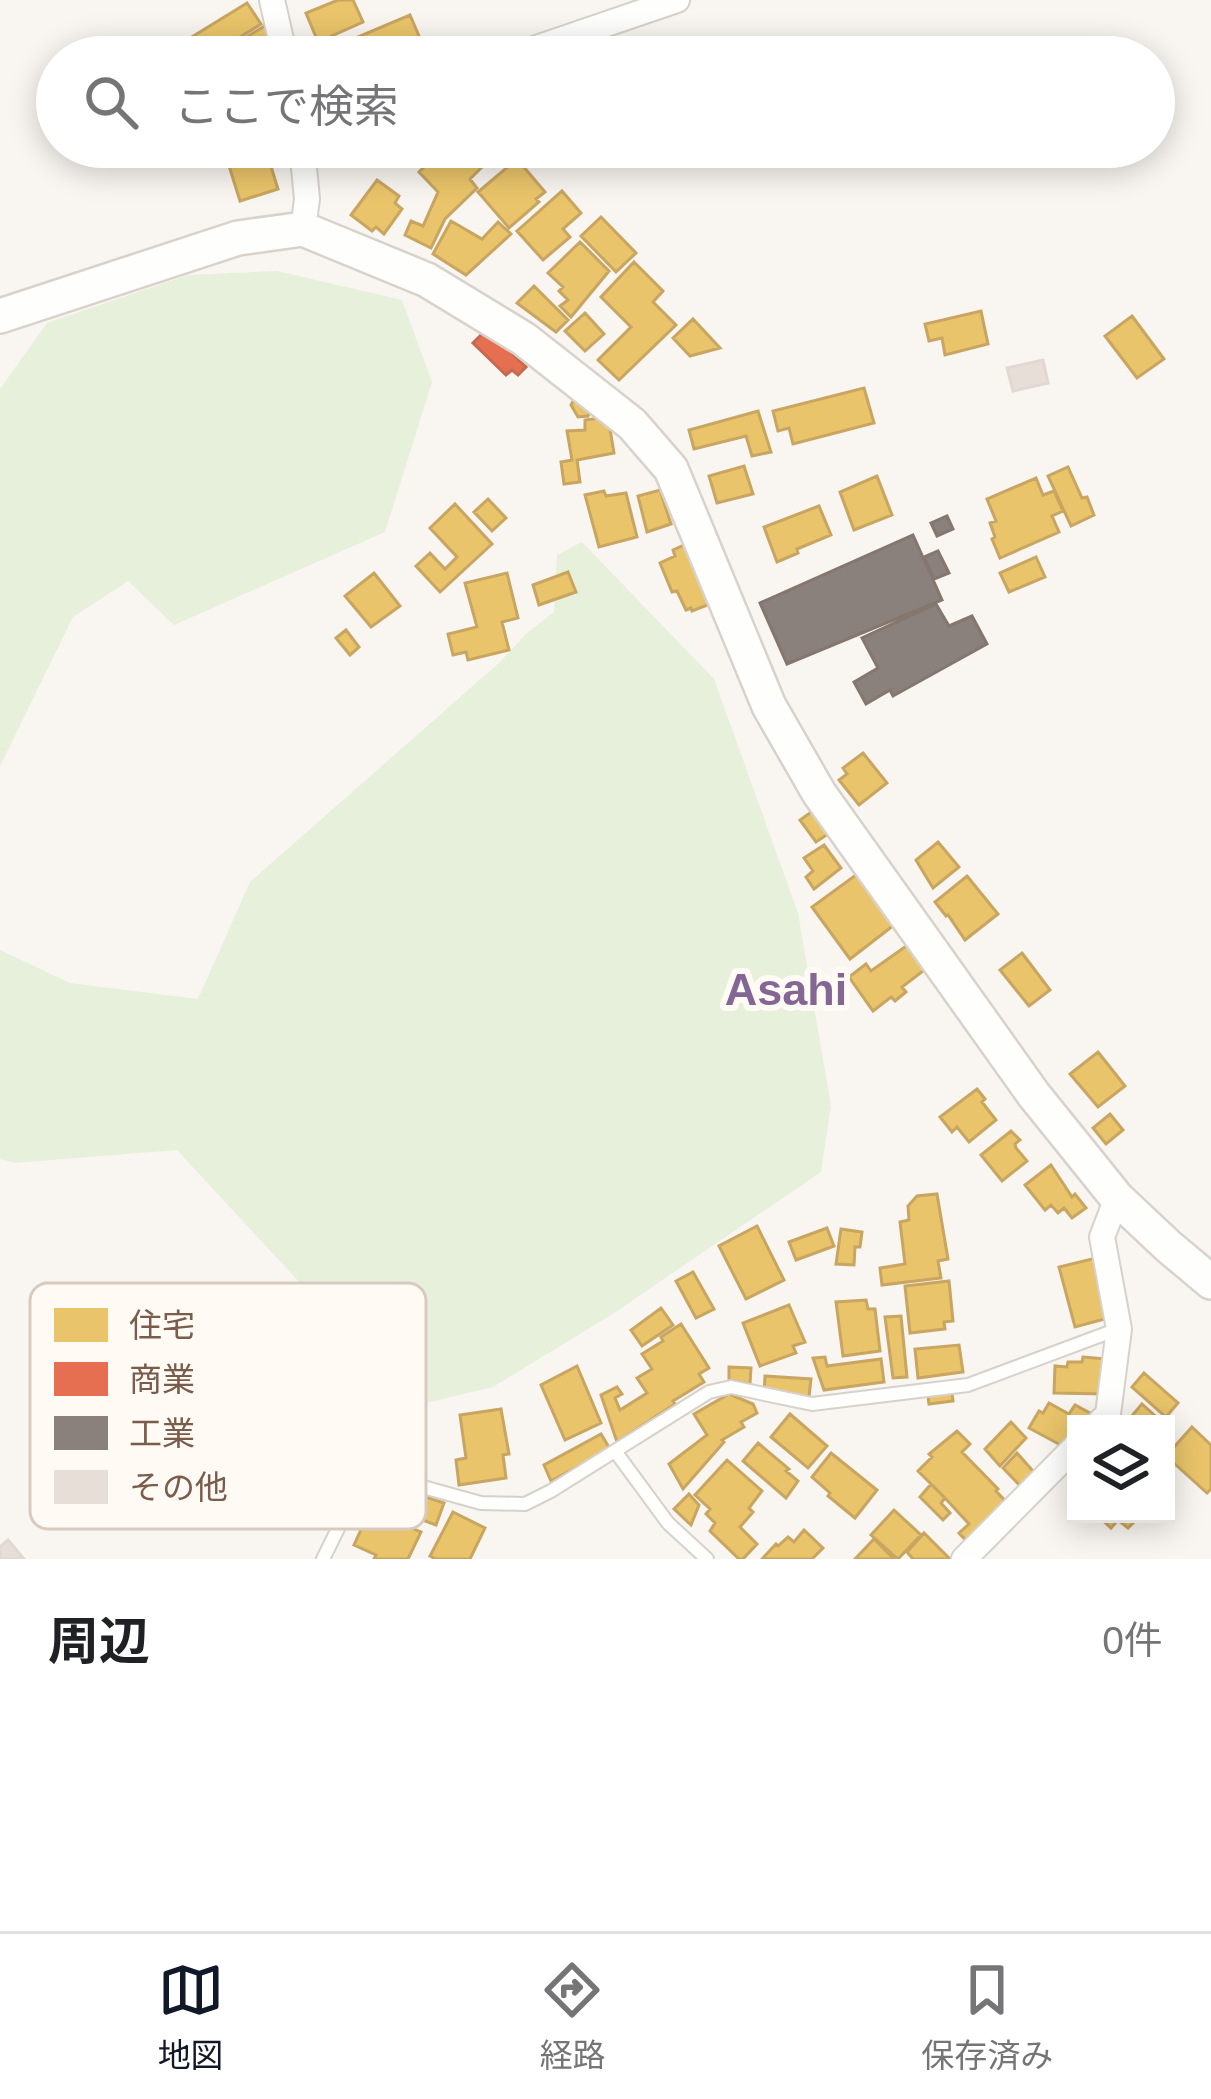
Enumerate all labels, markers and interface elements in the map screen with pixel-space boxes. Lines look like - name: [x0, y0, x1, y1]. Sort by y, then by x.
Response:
- search box: [36, 36, 1175, 168]
- icon: search: [78, 69, 144, 135]
- text: ここで検索: [174, 81, 399, 132]
- district label: Asahi: [725, 964, 847, 1015]
- legend: [30, 1283, 426, 1529]
- text: 住宅: [129, 1307, 195, 1344]
- text: 商業: [129, 1361, 195, 1398]
- text: 工業: [129, 1415, 195, 1452]
- map controls: [1067, 1415, 1175, 1523]
- button: layers: [1067, 1415, 1175, 1523]
- text: その他: [129, 1469, 228, 1506]
- text: 周辺: [48, 1613, 150, 1670]
- text: 0件: [1102, 1619, 1163, 1662]
- tab: 地図: [158, 1957, 224, 2077]
- tab: 経路: [539, 1957, 605, 2077]
- tab: 保存済み: [921, 1957, 1053, 2077]

